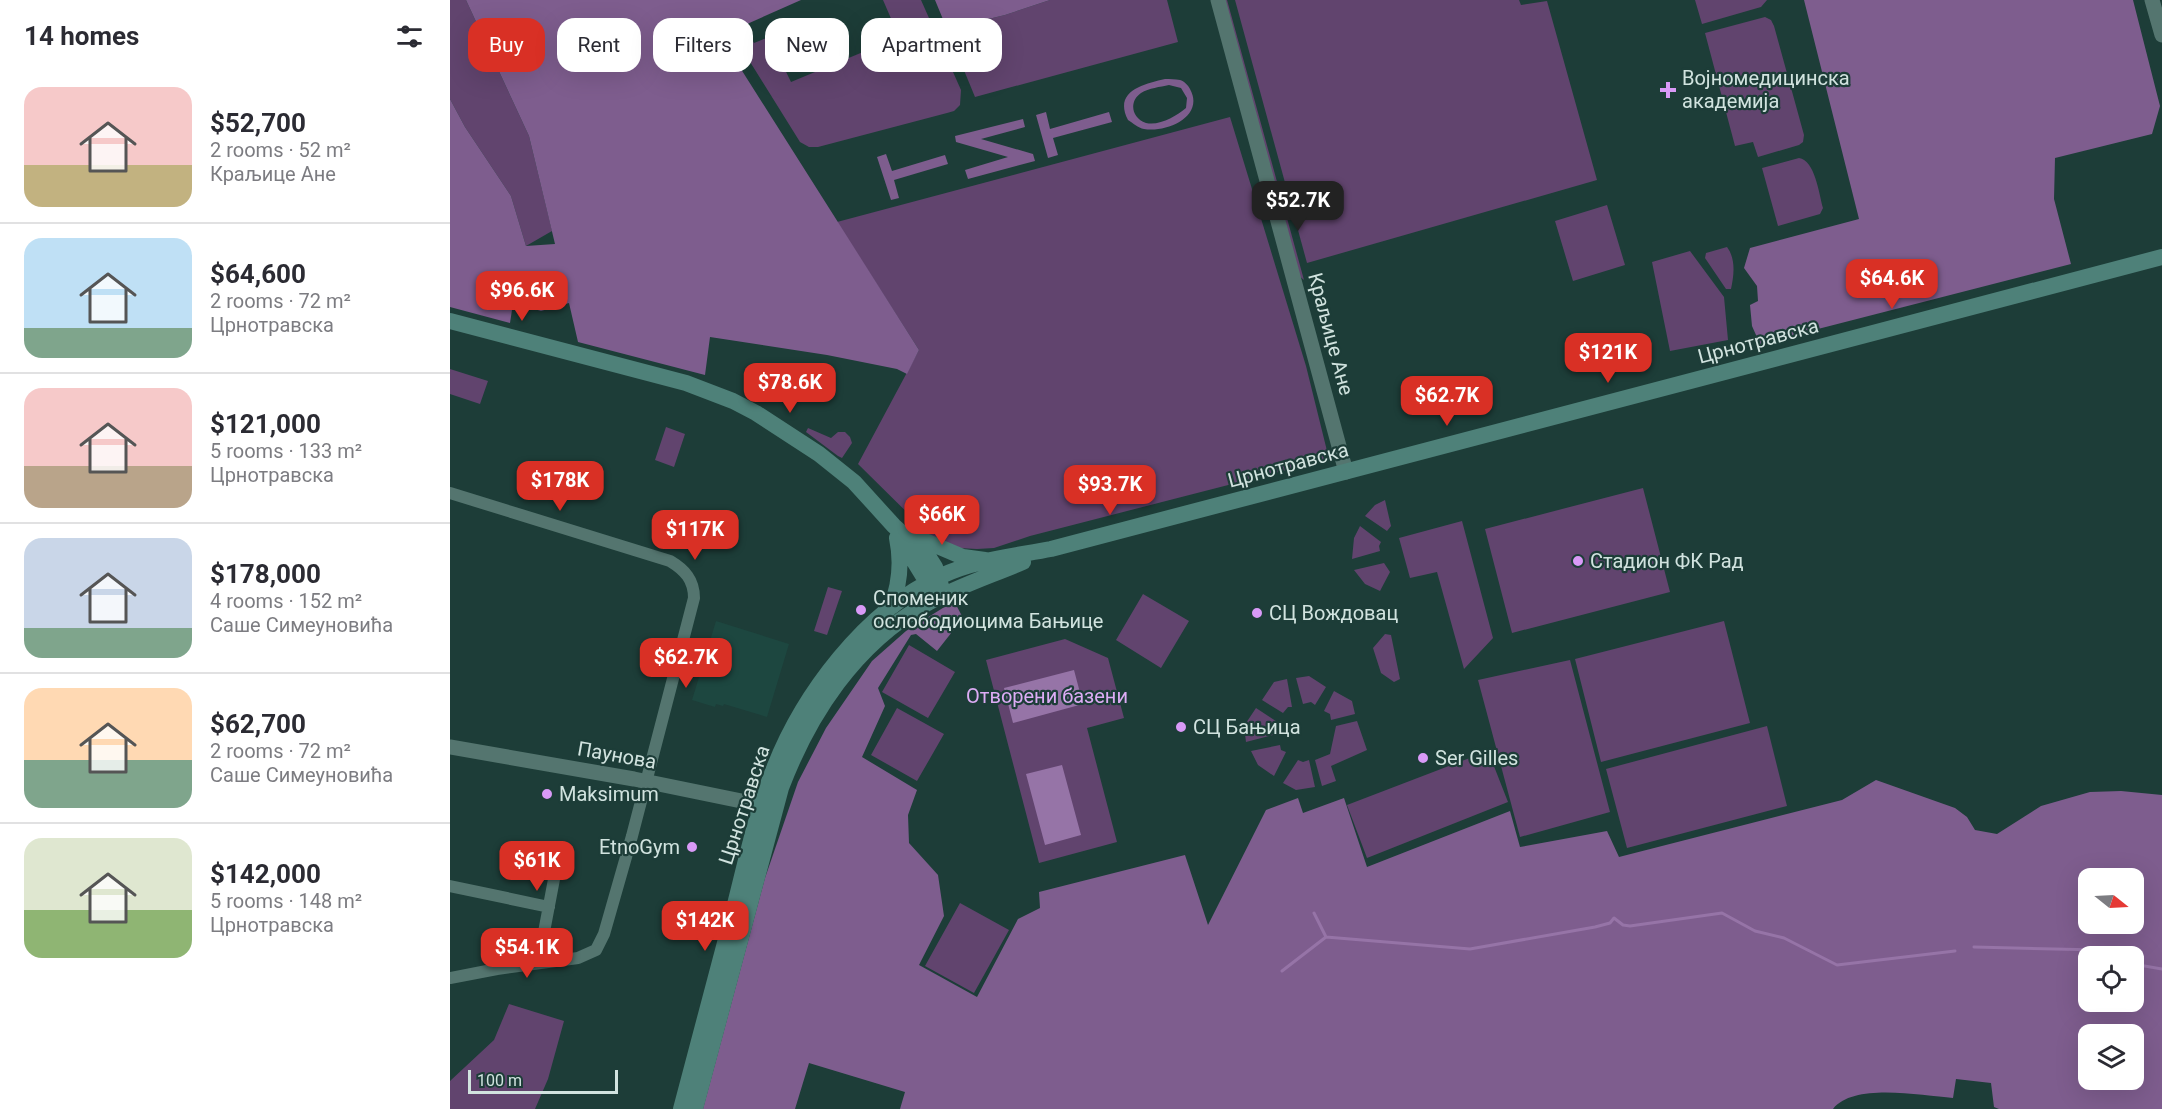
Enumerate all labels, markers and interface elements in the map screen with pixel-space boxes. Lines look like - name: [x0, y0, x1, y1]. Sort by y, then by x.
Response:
- chip: Buy: [468, 18, 545, 72]
- chip: Rent: [557, 18, 641, 72]
- chip: Filters: [653, 18, 753, 72]
- chip: New: [765, 18, 849, 72]
- chip: Apartment: [861, 18, 1002, 72]
- icon: filters: [393, 20, 426, 53]
- text: 14 homes: [24, 21, 139, 51]
- place label: Војномедицинска академија: [1682, 66, 1850, 113]
- marker: Војномедицинска академија: [1659, 81, 1677, 99]
- text: $52,700: [210, 108, 306, 138]
- icon: home: [72, 111, 144, 183]
- text: 2 rooms · 52 m²: [210, 138, 351, 162]
- text: Краљице Ане: [210, 162, 336, 186]
- pin: $52.7K: [1249, 181, 1347, 232]
- text: $52.7K: [1266, 188, 1330, 212]
- text: $64,600: [210, 259, 306, 289]
- pin: $64.6K: [1843, 259, 1941, 310]
- icon: home: [72, 262, 144, 334]
- text: $64.6K: [1860, 266, 1924, 290]
- street label: Краљице Ане: [1303, 270, 1359, 398]
- pin: $96.6K: [473, 271, 571, 322]
- text: $96.6K: [490, 278, 554, 302]
- text: 2 rooms · 72 m²: [210, 289, 351, 313]
- text: Црнотравска: [210, 313, 334, 337]
- street label: Црнотравска: [1695, 313, 1821, 369]
- pin: $121K: [1566, 333, 1650, 384]
- text: $121K: [1579, 340, 1637, 364]
- pin: $78.6K: [741, 363, 839, 414]
- text: $78.6K: [758, 370, 822, 394]
- pin: $62.7K: [1398, 376, 1496, 427]
- text: $62.7K: [1415, 383, 1479, 407]
- text: $121,000: [210, 409, 321, 439]
- icon: home: [72, 412, 144, 484]
- street label: Црнотравска: [1225, 437, 1351, 493]
- text: 5 rooms · 133 m²: [210, 439, 362, 463]
- pin: $178K: [518, 461, 602, 512]
- text: Црнотравска: [210, 463, 334, 487]
- pin: $93.7K: [1061, 465, 1159, 516]
- text: $178K: [531, 468, 589, 492]
- text: $93.7K: [1078, 472, 1142, 496]
- pin: $66K: [906, 495, 978, 546]
- text: $66K: [918, 502, 966, 526]
- pin: $117K: [653, 510, 737, 561]
- text: $117K: [666, 517, 724, 541]
- place label: Стадион ФК Рад: [1590, 549, 1744, 573]
- marker: Стадион ФК Рад: [1571, 554, 1585, 568]
- text: $178,000: [210, 559, 321, 589]
- icon: home: [72, 562, 144, 634]
- place label: Споменик ослободиоцима Бањице: [873, 586, 1103, 633]
- text: 4 rooms · 152 m²: [210, 589, 362, 613]
- place label: СЦ Вождовац: [1269, 601, 1398, 625]
- marker: Споменик ослободиоцима Бањице: [854, 603, 868, 617]
- marker: СЦ Вождовац: [1250, 606, 1264, 620]
- text: Саше Симеуновића: [210, 613, 393, 637]
- pin: $62.7K: [637, 638, 735, 689]
- text: $62.7K: [654, 645, 718, 669]
- park label: Отворени базени: [966, 684, 1128, 708]
- text: $62,700: [210, 709, 306, 739]
- icon: home: [72, 712, 144, 784]
- place label: СЦ Бањица: [1193, 715, 1301, 739]
- marker: СЦ Бањица: [1174, 720, 1188, 734]
- street label: Паунова: [576, 736, 658, 774]
- text: 2 rooms · 72 m²: [210, 739, 351, 763]
- street label: Црнотравска: [713, 742, 775, 868]
- place label: Ser Gilles: [1435, 746, 1518, 770]
- marker: Ser Gilles: [1416, 751, 1430, 765]
- text: Саше Симеуновића: [210, 763, 393, 787]
- place label: Maksimum: [559, 782, 659, 806]
- marker: Maksimum: [540, 787, 554, 801]
- place label: EtnoGym: [599, 835, 680, 859]
- marker: EtnoGym: [685, 840, 699, 854]
- pin: $61K: [501, 841, 573, 892]
- text: $61K: [513, 848, 561, 872]
- text: $142,000: [210, 859, 321, 889]
- icon: home: [72, 862, 144, 934]
- north arrow: [2078, 868, 2144, 934]
- map controls: [2078, 868, 2144, 1090]
- text: 5 rooms · 148 m²: [210, 889, 362, 913]
- pin: $142K: [663, 901, 747, 952]
- text: $142K: [676, 908, 734, 932]
- text: Црнотравска: [210, 913, 334, 937]
- pin: $54.1K: [478, 928, 576, 979]
- text: $54.1K: [495, 935, 559, 959]
- button: locate: [2078, 946, 2144, 1012]
- button: layers: [2078, 1024, 2144, 1090]
- scale bar: [468, 1067, 618, 1094]
- text: 100 m: [477, 1071, 522, 1090]

